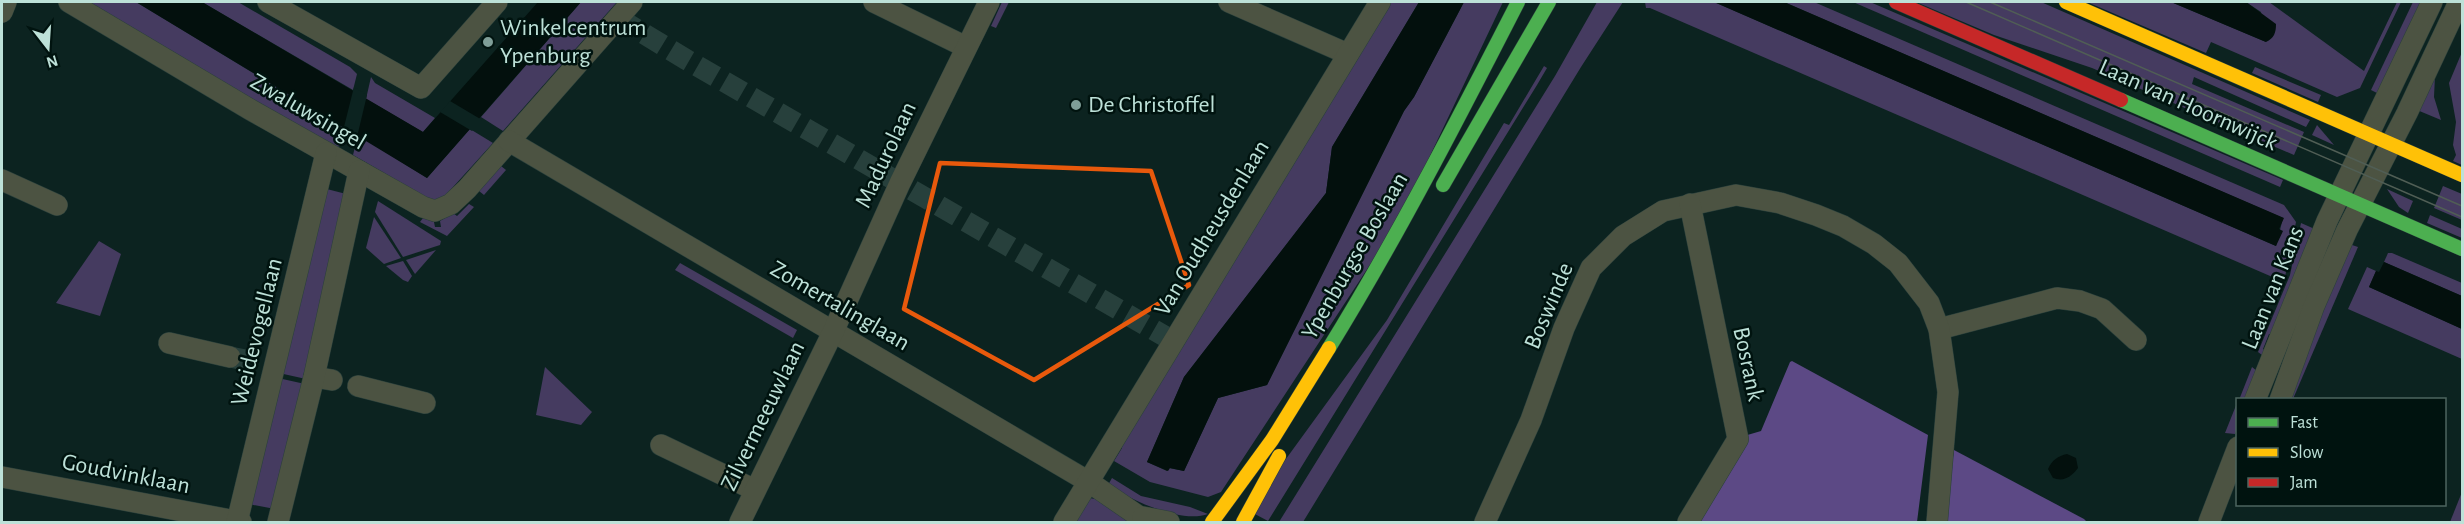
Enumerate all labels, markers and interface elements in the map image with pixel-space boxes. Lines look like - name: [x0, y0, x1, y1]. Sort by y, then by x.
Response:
- place label: Winkelcentrum Ypenburg: [500, 16, 646, 68]
- north arrow: [18, 18, 78, 78]
- marker: Winkelcentrum Ypenburg: [481, 35, 495, 49]
- text: N: [44, 52, 60, 71]
- street label: Laan van Hoornwijck: [2095, 55, 2281, 155]
- street label: Zwaluwsingel: [246, 69, 370, 155]
- place label: De Christoffel: [1088, 93, 1215, 117]
- street label: Madurolaan: [851, 98, 921, 212]
- marker: De Christoffel: [1069, 98, 1083, 112]
- street label: Van Oudheusdenlaan: [1150, 136, 1274, 320]
- street label: Ypenburgse Boslaan: [1298, 169, 1412, 343]
- street label: Laan van Kans: [2237, 223, 2309, 353]
- street label: Weidevogellaan: [227, 256, 287, 408]
- street label: Zomertalinglaan: [766, 257, 914, 355]
- street label: Boswinde: [1520, 259, 1578, 353]
- street label: Bosrank: [1728, 325, 1768, 403]
- street label: Zilvermeeuwlaan: [717, 338, 809, 494]
- legend: [2236, 398, 2446, 506]
- text: Fast: [2290, 414, 2318, 432]
- text: Slow: [2290, 444, 2323, 462]
- street label: Goudvinklaan: [60, 450, 192, 498]
- text: Jam: [2290, 474, 2318, 492]

